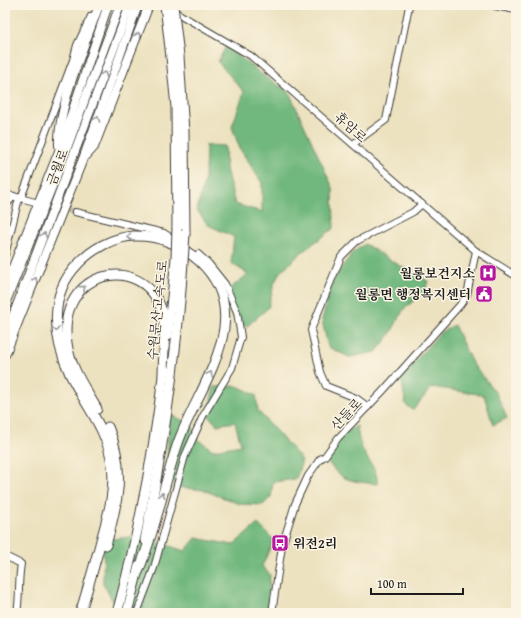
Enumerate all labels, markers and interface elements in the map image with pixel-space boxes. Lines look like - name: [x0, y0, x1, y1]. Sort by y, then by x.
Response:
- one-way arrow: [133, 31, 141, 38]
- one-way arrow: [100, 71, 108, 78]
- street label: 휴암로: [330, 108, 371, 147]
- one-way arrow: [93, 116, 101, 123]
- street label: 금월로: [42, 146, 73, 188]
- one-way arrow: [40, 232, 48, 239]
- one-way arrow: [126, 232, 132, 241]
- street label: 수원문산고속도로: [143, 259, 172, 361]
- hospital icon: 월롱보건지소: [478, 263, 498, 283]
- place label: 월롱보건지소: [400, 264, 475, 283]
- one-way arrow: [30, 276, 38, 284]
- public building icon: 월롱면 행정복지센터: [474, 284, 494, 304]
- place label: 월롱면 행정복지센터: [355, 285, 471, 304]
- one-way arrow: [78, 286, 85, 293]
- one-way arrow: [52, 326, 61, 332]
- one-way arrow: [205, 371, 213, 379]
- street label: 산들로: [327, 394, 366, 435]
- one-way arrow: [158, 492, 166, 498]
- bus stop icon: 위전2리: [270, 533, 290, 553]
- place label: 위전2리: [293, 534, 337, 553]
- scale bar: [371, 570, 463, 596]
- text: 100 m: [377, 575, 407, 592]

